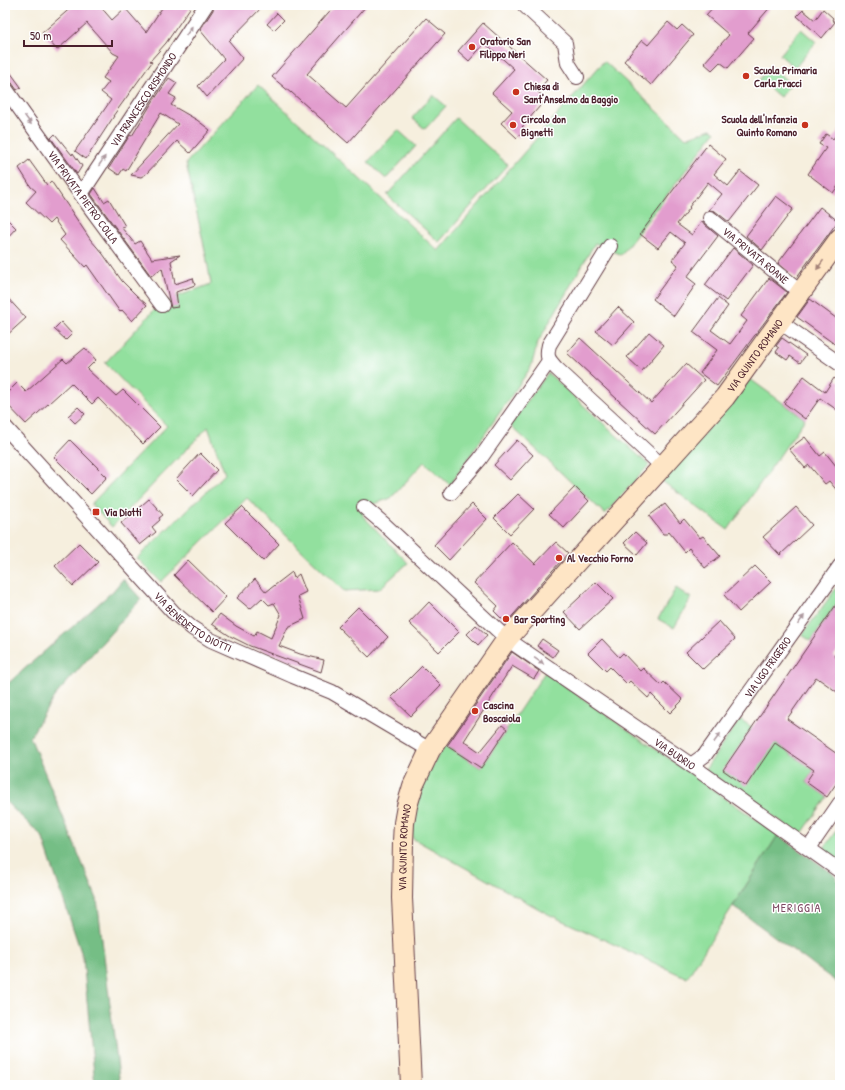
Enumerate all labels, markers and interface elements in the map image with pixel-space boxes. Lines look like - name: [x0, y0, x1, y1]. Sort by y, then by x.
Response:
- scale bar: [24, 22, 112, 48]
- one-way arrow: [185, 25, 193, 36]
- text: 50 m: [30, 27, 51, 44]
- place label: Oratorio San Filippo Neri: [479, 34, 531, 62]
- marker: Oratorio San Filippo Neri: [467, 42, 477, 52]
- street label: VIA FRANCESCO RISMONDO: [107, 50, 180, 150]
- place label: Scuola Primaria Carla Fracci: [754, 63, 817, 90]
- marker: Scuola Primaria Carla Fracci: [741, 71, 751, 81]
- place label: Chiesa di Sant'Anselmo da Baggio: [524, 79, 619, 107]
- marker: Chiesa di Sant'Anselmo da Baggio: [511, 87, 521, 97]
- place label: Circolo don Bignetti: [521, 112, 566, 140]
- place label: Scuola dell'Infanzia Quinto Romano: [722, 112, 798, 139]
- one-way arrow: [24, 115, 32, 125]
- marker: Circolo don Bignetti: [508, 120, 518, 130]
- marker: Scuola dell'Infanzia Quinto Romano: [800, 120, 810, 130]
- street label: VIA PRIVATA PIETRO COLLA: [45, 148, 122, 247]
- one-way arrow: [98, 156, 106, 166]
- street label: VIA PRIVATA ROANE: [720, 224, 792, 287]
- one-way arrow: [816, 260, 825, 271]
- street label: VIA QUINTO ROMANO: [724, 316, 786, 395]
- place label: Via Diotti: [104, 505, 142, 519]
- marker: Via Diotti: [91, 507, 101, 517]
- place label: Al Vecchio Forno: [567, 551, 634, 565]
- marker: Al Vecchio Forno: [554, 553, 564, 563]
- street label: VIA BENEDETTO DIOTTI: [151, 589, 234, 655]
- place label: Bar Sporting: [514, 612, 565, 627]
- marker: Bar Sporting: [501, 614, 511, 624]
- one-way arrow: [797, 615, 805, 626]
- street label: VIA UGO FRIGERIO: [741, 634, 794, 701]
- one-way arrow: [534, 657, 545, 665]
- place label: Cascina Boscaiola: [483, 698, 521, 725]
- marker: Cascina Boscaiola: [470, 706, 480, 716]
- one-way arrow: [713, 732, 722, 743]
- street label: VIA BUDRIO: [651, 735, 698, 773]
- street label: VIA QUINTO ROMANO: [395, 803, 414, 891]
- district label: MERIGGIA: [773, 899, 821, 916]

